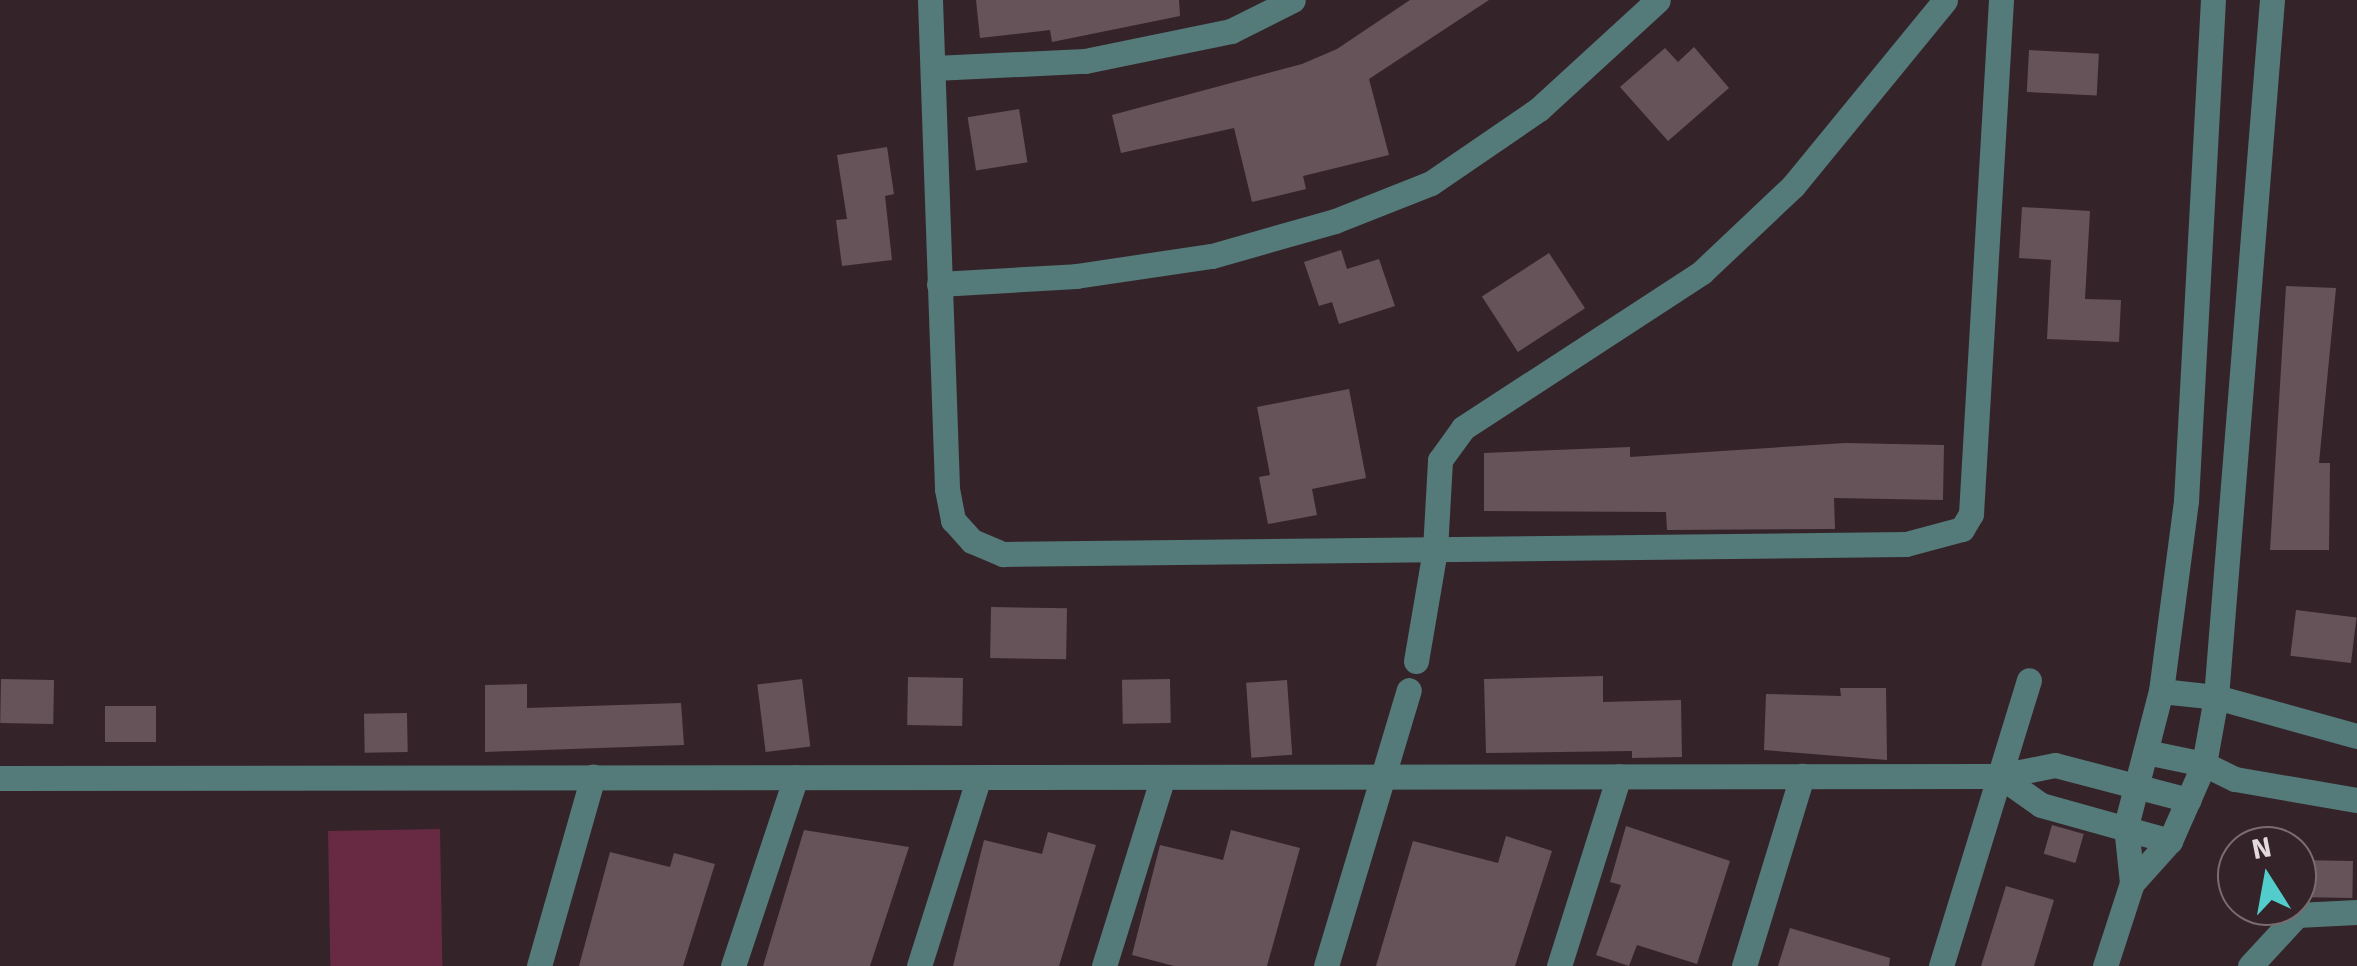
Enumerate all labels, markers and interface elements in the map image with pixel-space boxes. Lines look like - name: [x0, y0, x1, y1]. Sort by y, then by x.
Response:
- north arrow: [2217, 826, 2317, 926]
- text: N: [2249, 830, 2274, 867]

